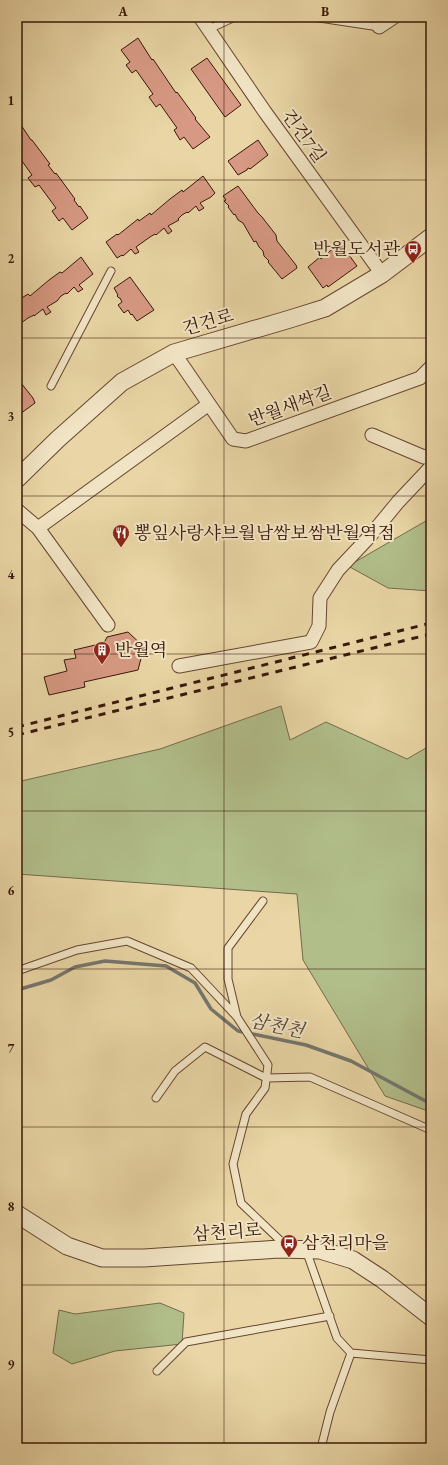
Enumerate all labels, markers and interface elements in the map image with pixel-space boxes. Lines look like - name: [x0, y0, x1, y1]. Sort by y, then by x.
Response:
- text: A: [117, 3, 128, 20]
- text: B: [321, 3, 329, 20]
- text: 1: [8, 92, 15, 109]
- street label: 건건7길: [277, 104, 332, 167]
- place label: 반월도서관: [313, 237, 401, 260]
- bus stop icon: 반월도서관: [403, 239, 423, 264]
- text: 2: [8, 250, 15, 267]
- street label: 건건로: [180, 303, 236, 340]
- street label: 반월새싹길: [245, 380, 335, 431]
- text: 3: [8, 408, 15, 425]
- place label: 뽕잎사랑샤브월남쌈보쌈반월역점: [134, 521, 395, 544]
- restaurant icon: 뽕잎사랑샤브월남쌈보쌈반월역점: [111, 523, 131, 548]
- text: 4: [8, 566, 15, 583]
- place label: 반월역: [115, 638, 167, 661]
- building icon: 반월역: [92, 640, 112, 665]
- text: 5: [8, 724, 14, 741]
- text: 6: [8, 882, 15, 899]
- water label: 삼천천: [247, 1008, 308, 1044]
- text: 7: [8, 1040, 15, 1057]
- text: 8: [8, 1198, 15, 1215]
- street label: 삼천리로: [191, 1218, 262, 1245]
- place label: 삼천리마을: [302, 1231, 390, 1254]
- bus stop icon: 삼천리마을: [279, 1233, 299, 1258]
- text: 9: [8, 1356, 15, 1373]

